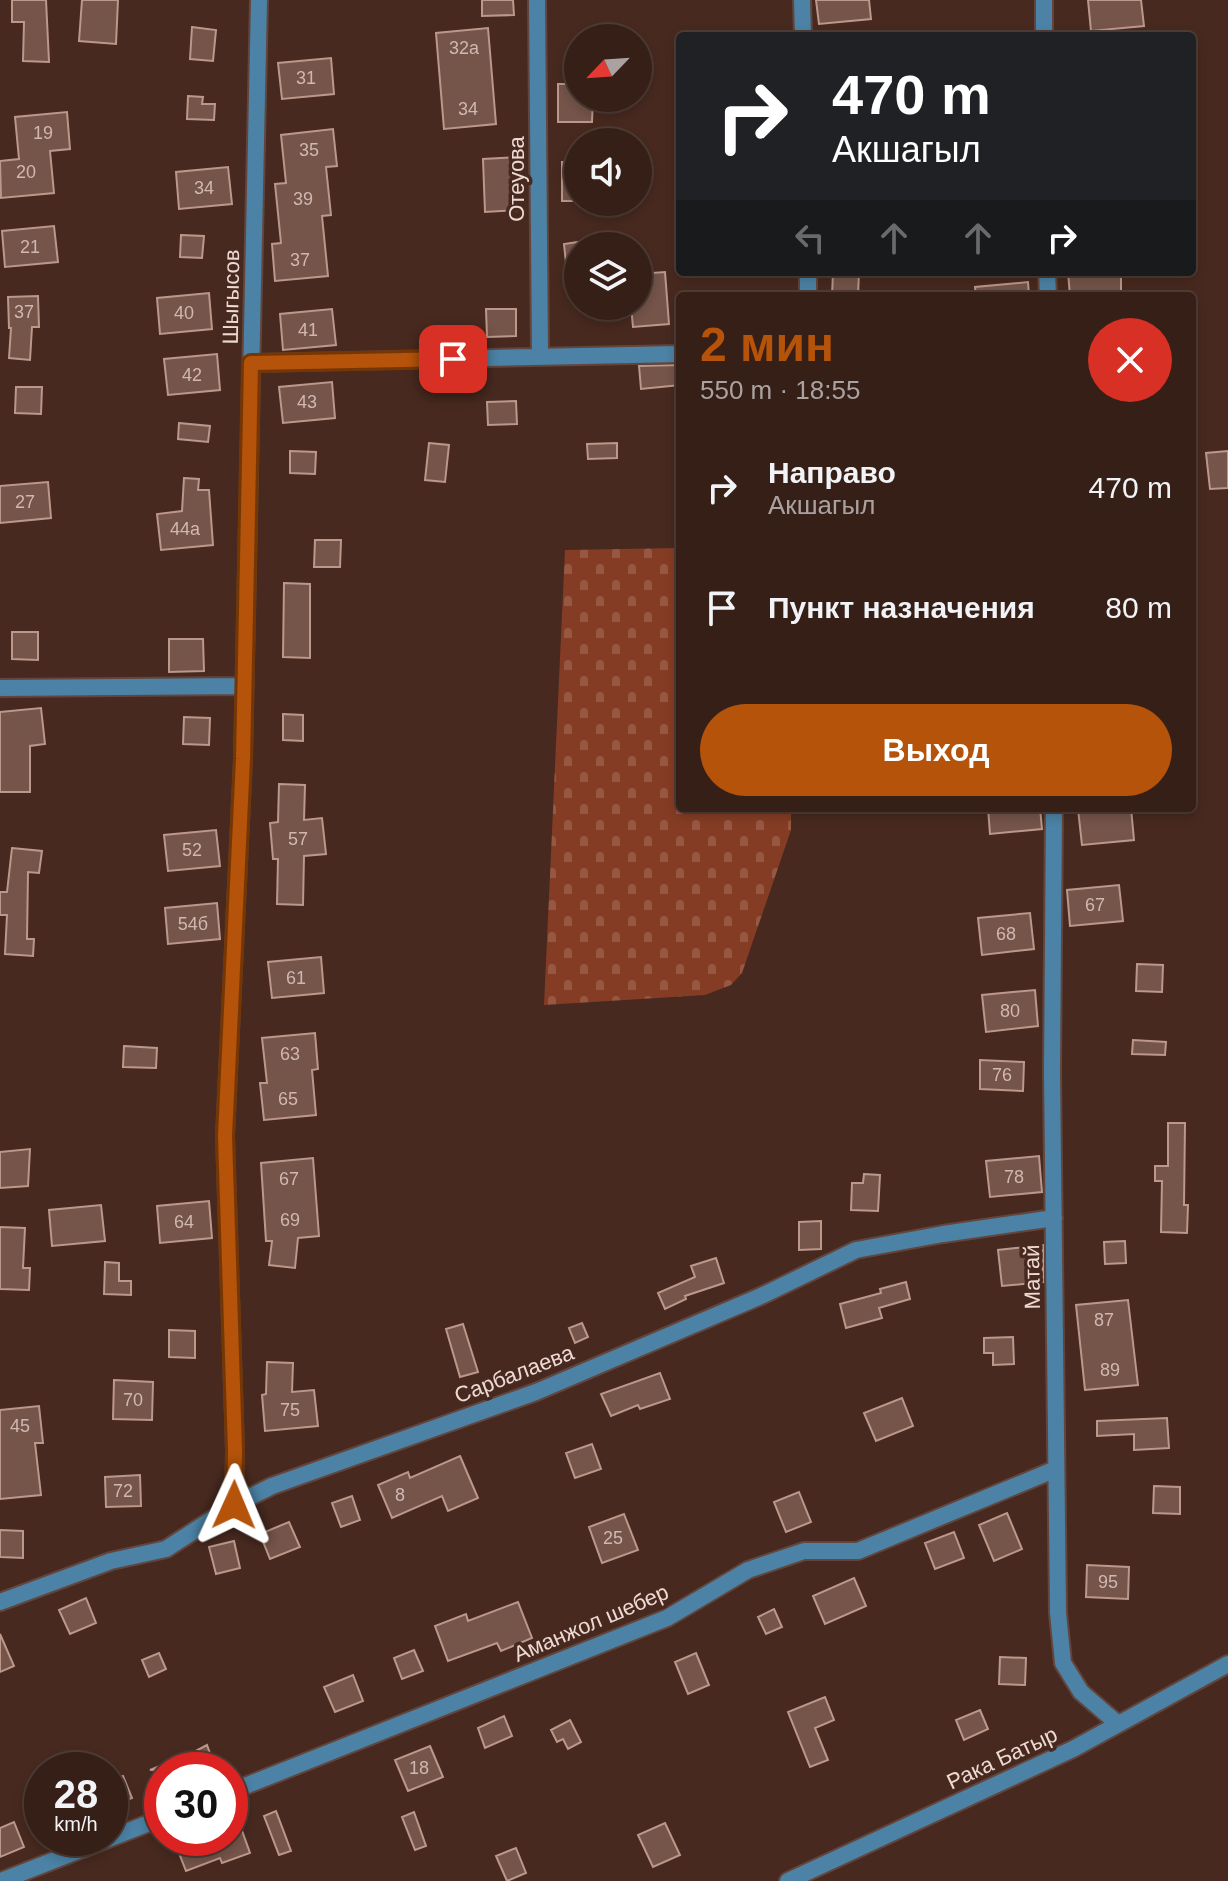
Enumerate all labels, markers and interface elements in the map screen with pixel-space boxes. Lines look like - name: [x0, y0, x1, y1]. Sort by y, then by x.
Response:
- north arrow: [564, 24, 652, 112]
- map controls: [564, 24, 652, 320]
- house number: 32а: [449, 38, 480, 58]
- text: 470 m: [832, 63, 991, 126]
- icon: right: [700, 64, 804, 168]
- house number: 31: [296, 68, 316, 88]
- house number: 34: [458, 99, 478, 119]
- house number: 19: [33, 123, 53, 143]
- button: sound: [564, 128, 652, 216]
- text: Акшагыл: [832, 129, 981, 170]
- street label: Отеуова: [504, 135, 529, 222]
- house number: 35: [299, 140, 319, 160]
- house number: 20: [16, 162, 36, 182]
- house number: 34: [194, 178, 214, 198]
- house number: 39: [293, 189, 313, 209]
- icon: left: [788, 216, 832, 260]
- icon: ahead: [872, 216, 916, 260]
- icon: ahead: [956, 216, 1000, 260]
- icon: right: [1040, 216, 1084, 260]
- button: layers: [564, 232, 652, 320]
- house number: 21: [20, 237, 40, 257]
- street label: Шыгысов: [218, 249, 244, 345]
- house number: 37: [290, 250, 310, 270]
- house number: 37: [14, 302, 34, 322]
- house number: 40: [174, 303, 194, 323]
- text: 2 мин: [700, 318, 834, 371]
- button: close: [1088, 318, 1172, 402]
- house number: 41: [298, 320, 318, 340]
- pin: [419, 325, 487, 393]
- icon: arrive: [431, 337, 475, 381]
- house number: 42: [182, 365, 202, 385]
- text: 550 m · 18:55: [700, 375, 860, 405]
- house number: 43: [297, 392, 317, 412]
- text: Направо: [768, 456, 896, 489]
- icon: right: [700, 466, 744, 510]
- text: 470 m: [1089, 471, 1172, 504]
- text: Акшагыл: [768, 490, 875, 520]
- house number: 27: [15, 492, 35, 512]
- house number: 44а: [170, 519, 201, 539]
- icon: arrive: [700, 586, 744, 630]
- text: Пункт назначения: [768, 591, 1035, 624]
- text: 80 m: [1105, 591, 1172, 624]
- button: Выход: [700, 704, 1172, 796]
- house number: 57: [288, 829, 308, 849]
- house number: 52: [182, 840, 202, 860]
- house number: 67: [1085, 895, 1105, 915]
- house number: 54б: [178, 914, 208, 934]
- house number: 68: [996, 924, 1016, 944]
- house number: 61: [286, 968, 306, 988]
- house number: 80: [1000, 1001, 1020, 1021]
- house number: 63: [280, 1044, 300, 1064]
- house number: 76: [992, 1065, 1012, 1085]
- house number: 65: [278, 1089, 298, 1109]
- house number: 78: [1004, 1167, 1024, 1187]
- house number: 67: [279, 1169, 299, 1189]
- house number: 69: [280, 1210, 300, 1230]
- house number: 64: [174, 1212, 194, 1232]
- street label: Матай: [1019, 1244, 1045, 1310]
- house number: 87: [1094, 1310, 1114, 1330]
- street label: Сарбалаева: [451, 1339, 578, 1408]
- house number: 89: [1100, 1360, 1120, 1380]
- house number: 70: [123, 1390, 143, 1410]
- house number: 75: [280, 1400, 300, 1420]
- house number: 45: [10, 1416, 30, 1436]
- position arrow: [192, 1463, 276, 1547]
- house number: 72: [113, 1481, 133, 1501]
- house number: 8: [395, 1485, 405, 1505]
- house number: 25: [603, 1528, 623, 1548]
- house number: 95: [1098, 1572, 1118, 1592]
- street label: Аманжол шебер: [510, 1579, 672, 1667]
- street label: Рака Батыр: [943, 1722, 1061, 1794]
- speed limit sign: 30: [144, 1752, 248, 1856]
- house number: 18: [409, 1758, 429, 1778]
- text: 28: [54, 1772, 98, 1816]
- text: km/h: [54, 1813, 98, 1835]

